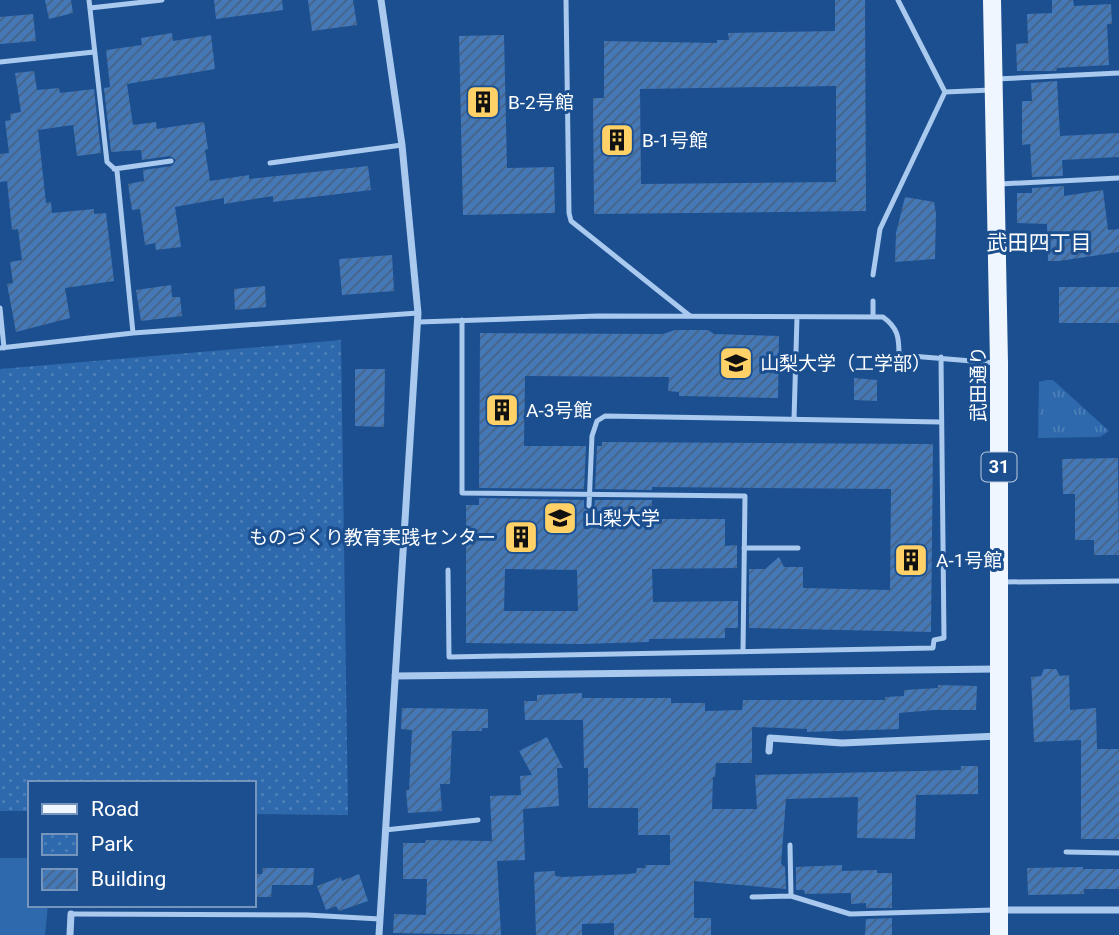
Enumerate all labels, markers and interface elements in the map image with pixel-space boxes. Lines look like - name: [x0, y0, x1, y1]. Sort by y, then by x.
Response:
- building icon: B-2号館: [464, 83, 502, 121]
- place label: B-2号館: [508, 91, 574, 114]
- building icon: B-1号館: [598, 121, 636, 159]
- place label: B-1号館: [642, 129, 708, 152]
- district label: 武田四丁目: [987, 231, 1092, 255]
- school or university icon: 山梨大学（工学部）: [717, 344, 755, 382]
- street label: 武田通り: [967, 346, 990, 422]
- place label: 山梨大学（工学部）: [760, 352, 931, 375]
- building icon: A-3号館: [483, 391, 521, 429]
- place label: A-3号館: [526, 399, 592, 422]
- road number: 31: [982, 452, 1016, 481]
- school or university icon: 山梨大学: [541, 499, 579, 537]
- place label: 山梨大学: [584, 507, 660, 530]
- building icon: ものづくり教育実践センター: [502, 518, 540, 556]
- place label: ものづくり教育実践センター: [249, 526, 496, 549]
- building icon: A-1号館: [892, 541, 930, 579]
- place label: A-1号館: [936, 549, 1002, 572]
- legend: [28, 781, 256, 907]
- text: Road: [91, 797, 139, 821]
- text: Park: [91, 832, 134, 856]
- text: Building: [91, 867, 166, 891]

